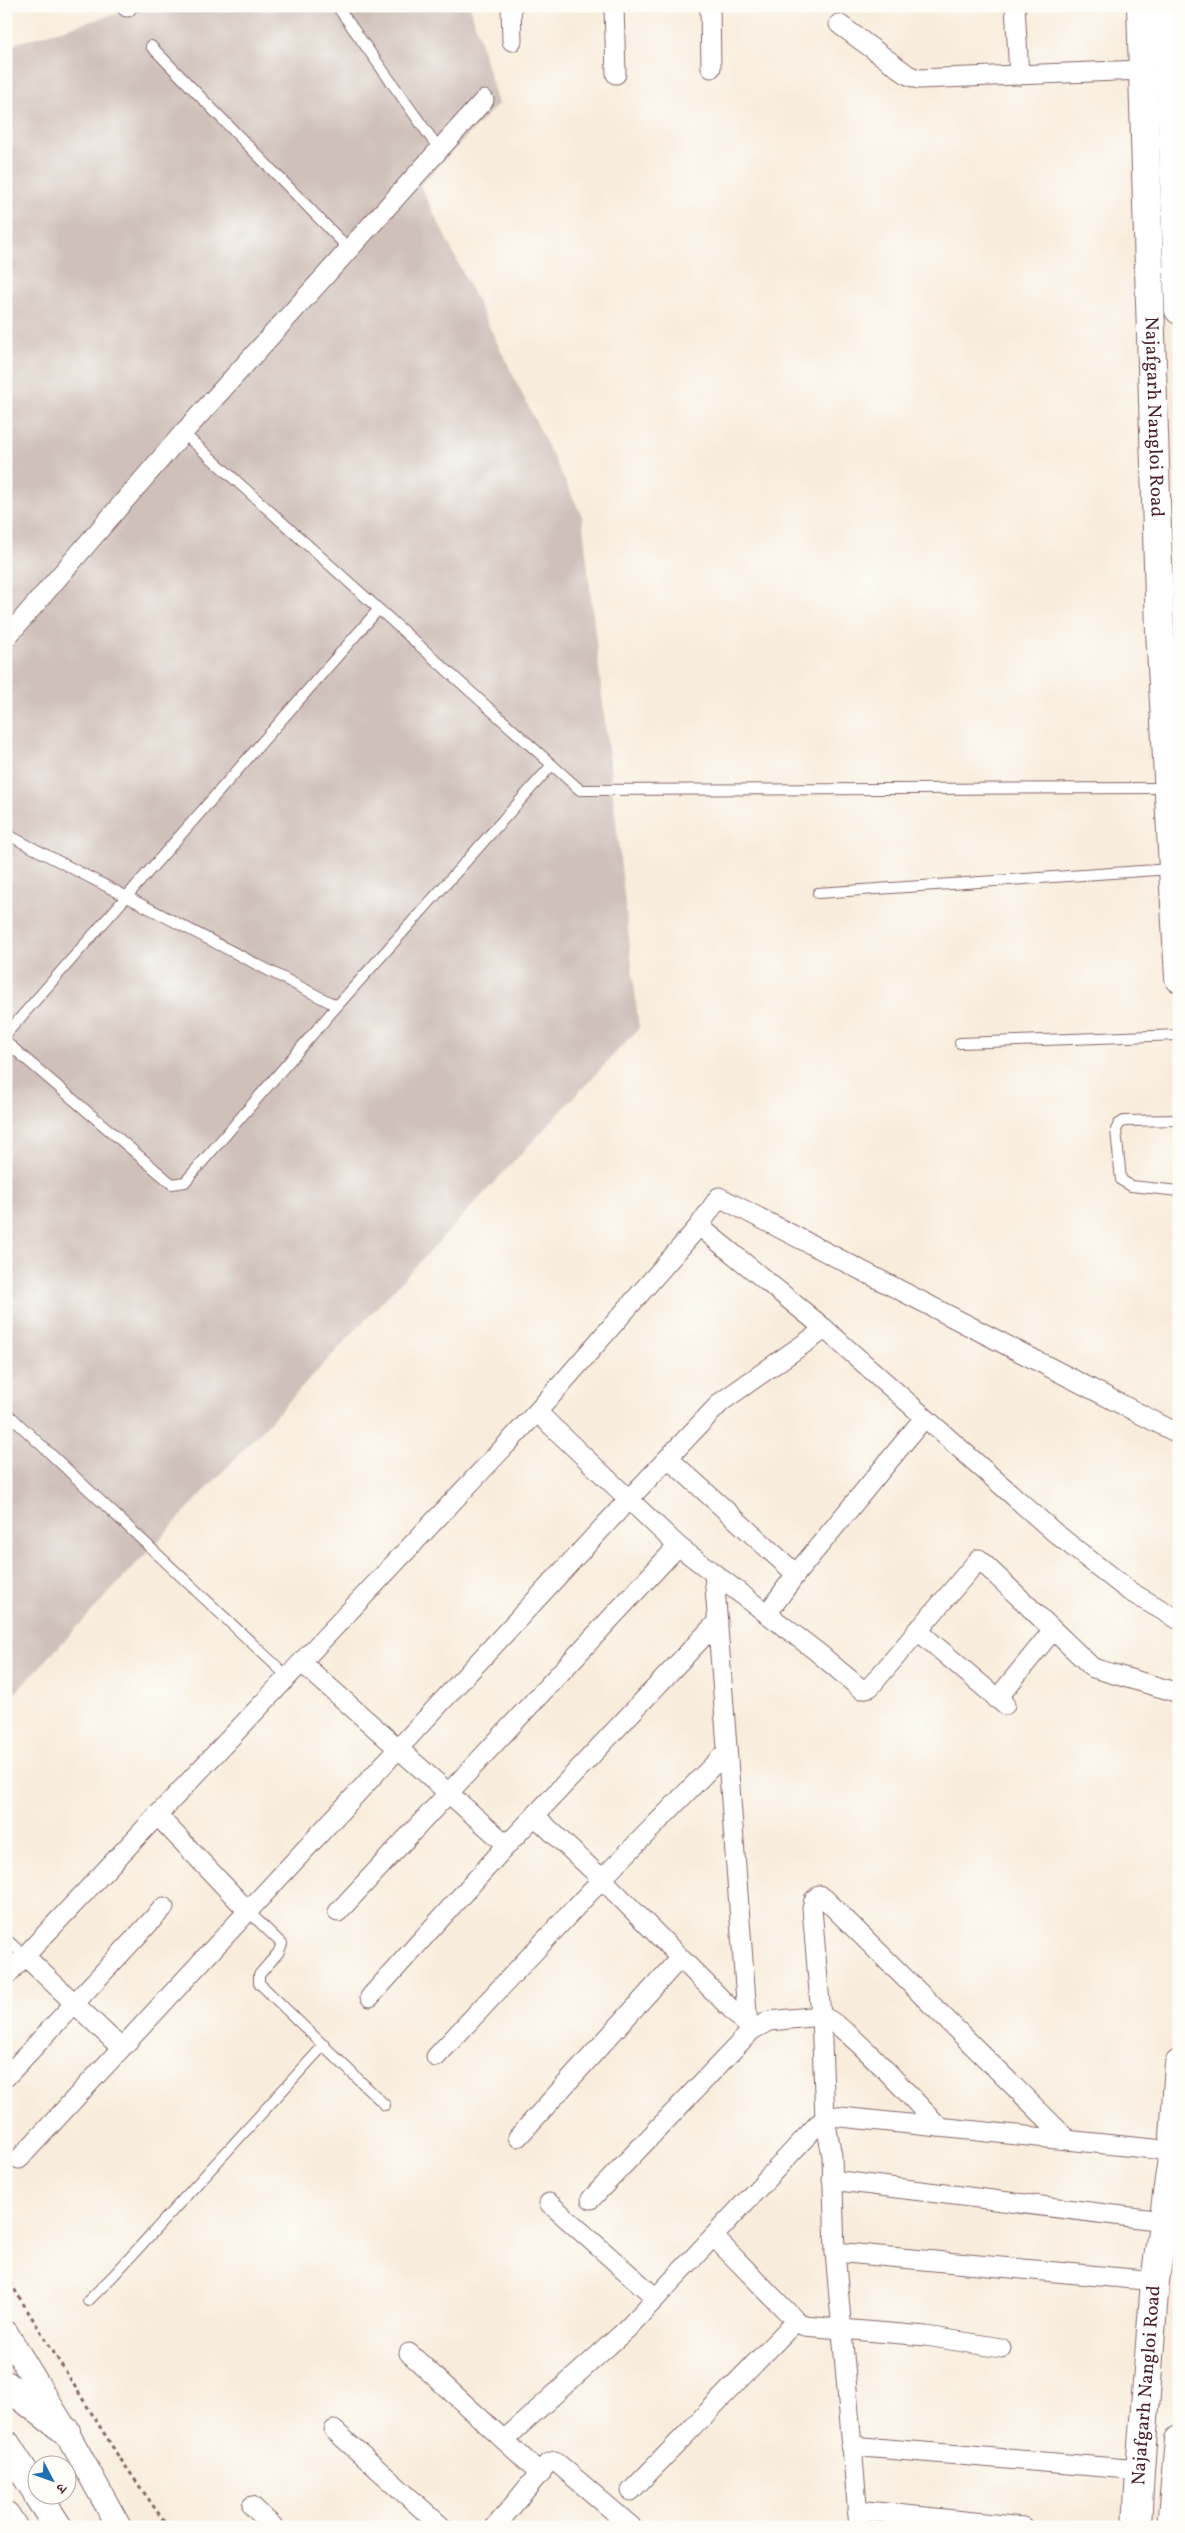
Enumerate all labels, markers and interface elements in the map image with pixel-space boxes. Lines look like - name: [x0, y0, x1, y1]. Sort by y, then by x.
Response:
- street label: Najafgarh Nangloi Road: [1137, 316, 1170, 517]
- street label: Najafgarh Nangloi Road: [1126, 2284, 1168, 2486]
- north arrow: [28, 2456, 78, 2506]
- text: उ: [51, 2478, 71, 2497]

